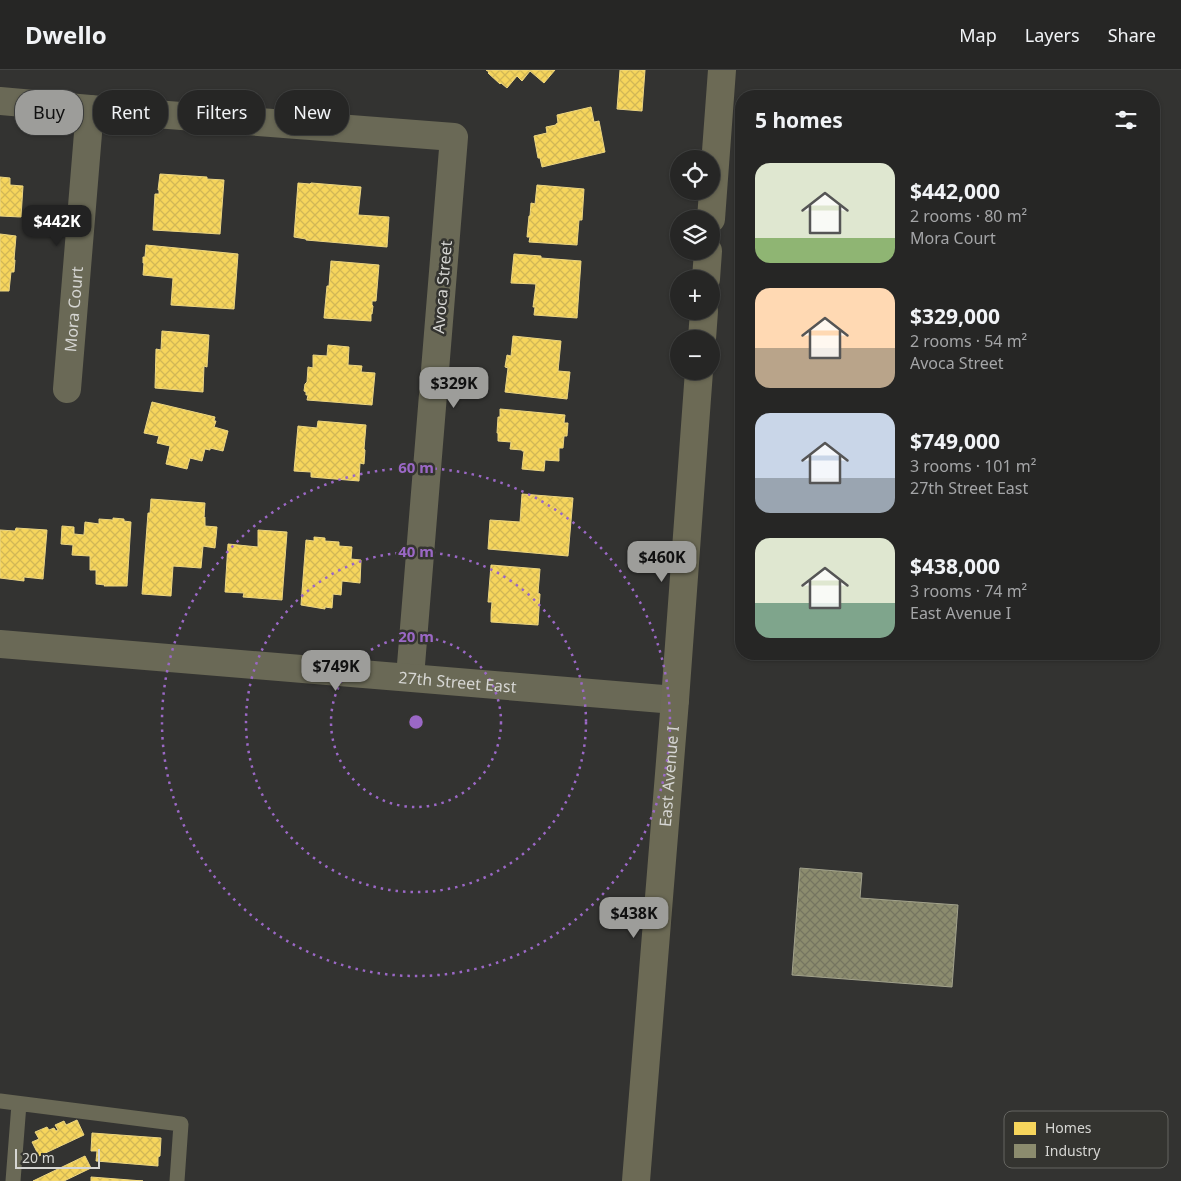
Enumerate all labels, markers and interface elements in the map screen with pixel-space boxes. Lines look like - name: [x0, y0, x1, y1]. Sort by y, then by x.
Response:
- text: Dwello: [25, 18, 107, 51]
- text: Map: [959, 23, 997, 47]
- text: Layers: [1025, 23, 1080, 47]
- text: Share: [1108, 23, 1156, 47]
- chip: Buy: [15, 90, 83, 135]
- chip: Rent: [93, 90, 168, 135]
- chip: Filters: [178, 90, 265, 135]
- chip: New: [275, 90, 349, 135]
- text: 5 homes: [755, 106, 843, 134]
- icon: filters: [1112, 106, 1140, 134]
- map controls: [670, 150, 720, 380]
- button: locate: [670, 150, 720, 200]
- text: $442,000: [910, 177, 1000, 205]
- icon: home: [795, 183, 855, 243]
- pin: $442K: [22, 204, 92, 247]
- text: 2 rooms · 80 m²: [910, 205, 1027, 227]
- text: $442K: [33, 210, 81, 232]
- button: layers: [670, 210, 720, 260]
- text: Mora Court: [910, 227, 996, 249]
- street label: Avoca Street: [427, 239, 457, 335]
- street label: Mora Court: [59, 265, 88, 353]
- button: +: [670, 270, 720, 320]
- text: $329,000: [910, 302, 1000, 330]
- icon: home: [795, 308, 855, 368]
- button: −: [670, 330, 720, 380]
- text: 2 rooms · 54 m²: [910, 330, 1027, 352]
- text: Avoca Street: [910, 352, 1004, 374]
- pin: $329K: [419, 366, 489, 409]
- text: $329K: [430, 372, 478, 394]
- text: $749,000: [910, 427, 1000, 455]
- icon: home: [795, 433, 855, 493]
- text: 3 rooms · 101 m²: [910, 455, 1036, 477]
- text: 60 m: [398, 457, 434, 477]
- text: 27th Street East: [910, 477, 1028, 499]
- pin: $460K: [627, 540, 697, 583]
- text: 40 m: [398, 541, 434, 561]
- text: $460K: [638, 546, 686, 568]
- text: $438,000: [910, 552, 1000, 580]
- icon: home: [795, 558, 855, 618]
- text: 3 rooms · 74 m²: [910, 580, 1027, 602]
- text: East Avenue I: [910, 602, 1011, 624]
- text: 20 m: [398, 626, 434, 646]
- pin: $749K: [301, 650, 371, 692]
- text: $749K: [312, 655, 360, 677]
- street label: 27th Street East: [398, 666, 518, 698]
- centre of rings: [407, 713, 425, 731]
- street label: East Avenue I: [654, 725, 684, 828]
- pin: $438K: [599, 896, 669, 939]
- text: $438K: [610, 902, 658, 924]
- legend: [1004, 1111, 1168, 1168]
- text: Homes: [1045, 1118, 1092, 1137]
- text: Industry: [1045, 1141, 1101, 1160]
- scale bar: [15, 1146, 100, 1169]
- text: 20 m: [22, 1148, 55, 1167]

